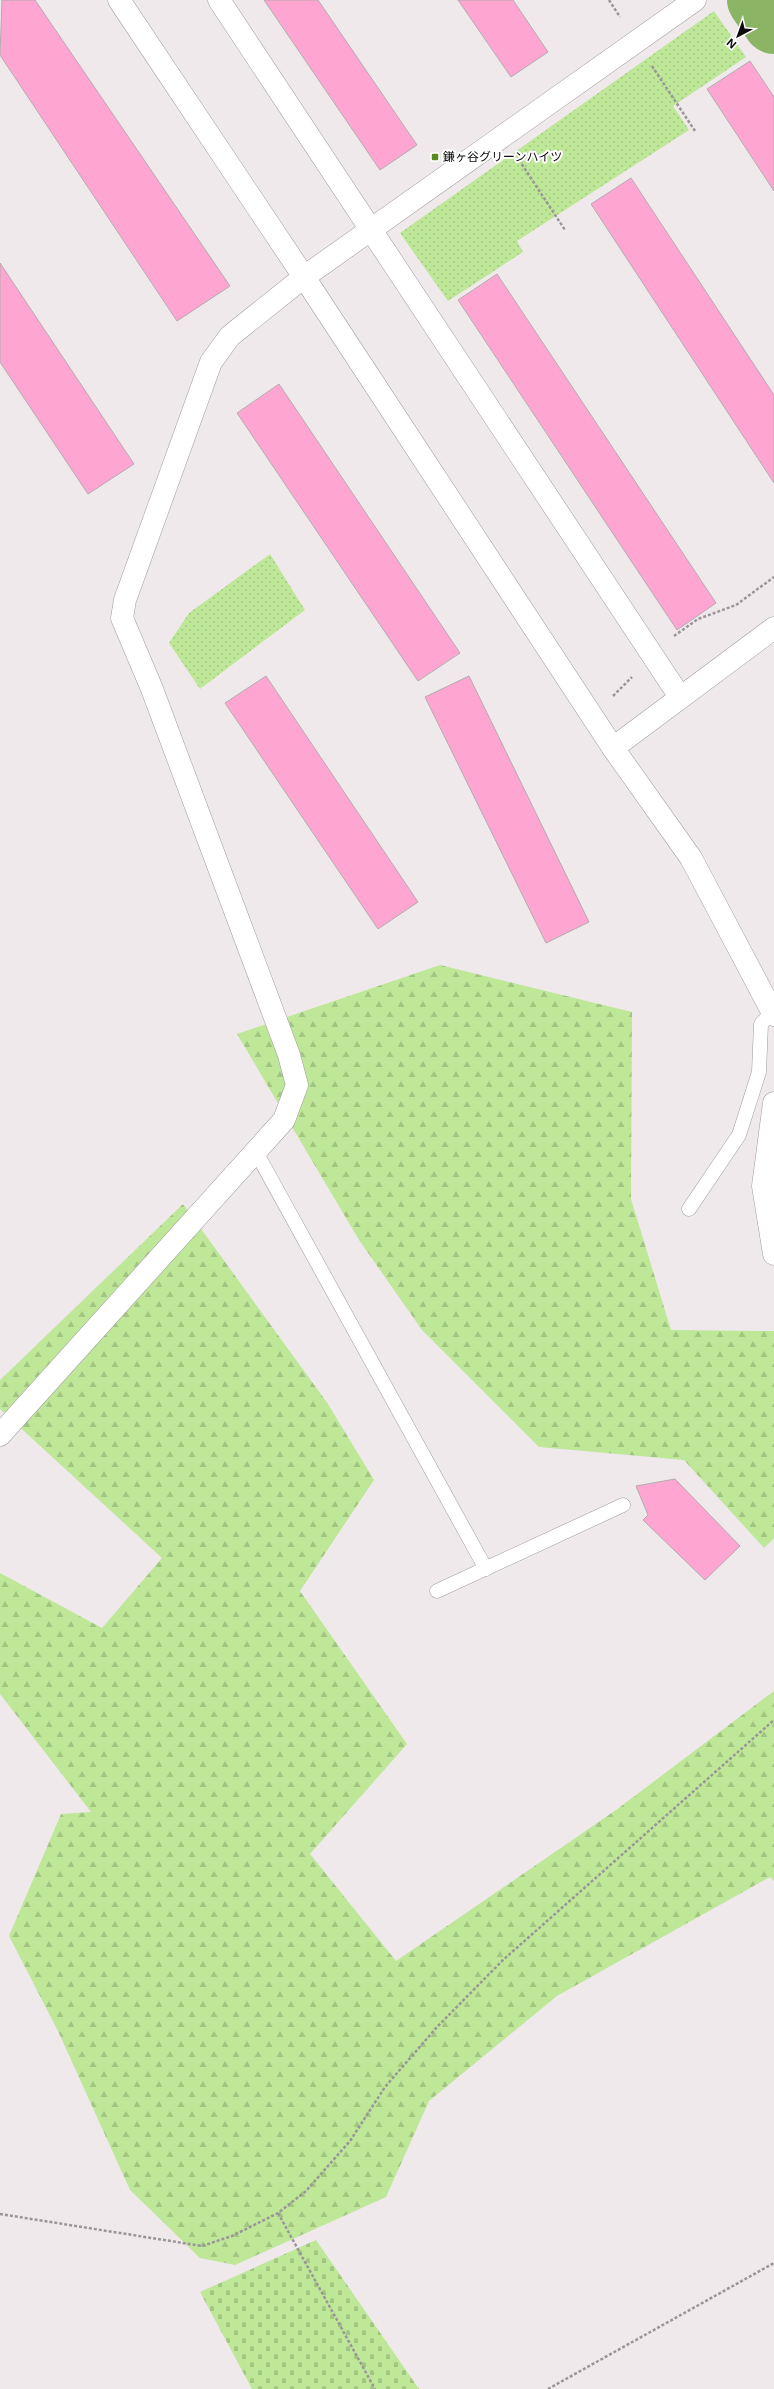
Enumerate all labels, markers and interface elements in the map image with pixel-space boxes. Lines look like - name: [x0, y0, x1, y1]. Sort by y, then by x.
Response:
- north arrow: [718, 16, 758, 56]
- text: N: [724, 36, 739, 52]
- place label: 鎌ヶ谷グリーンハイツ: [443, 149, 562, 164]
- marker: 鎌ヶ谷グリーンハイツ: [430, 152, 440, 162]

